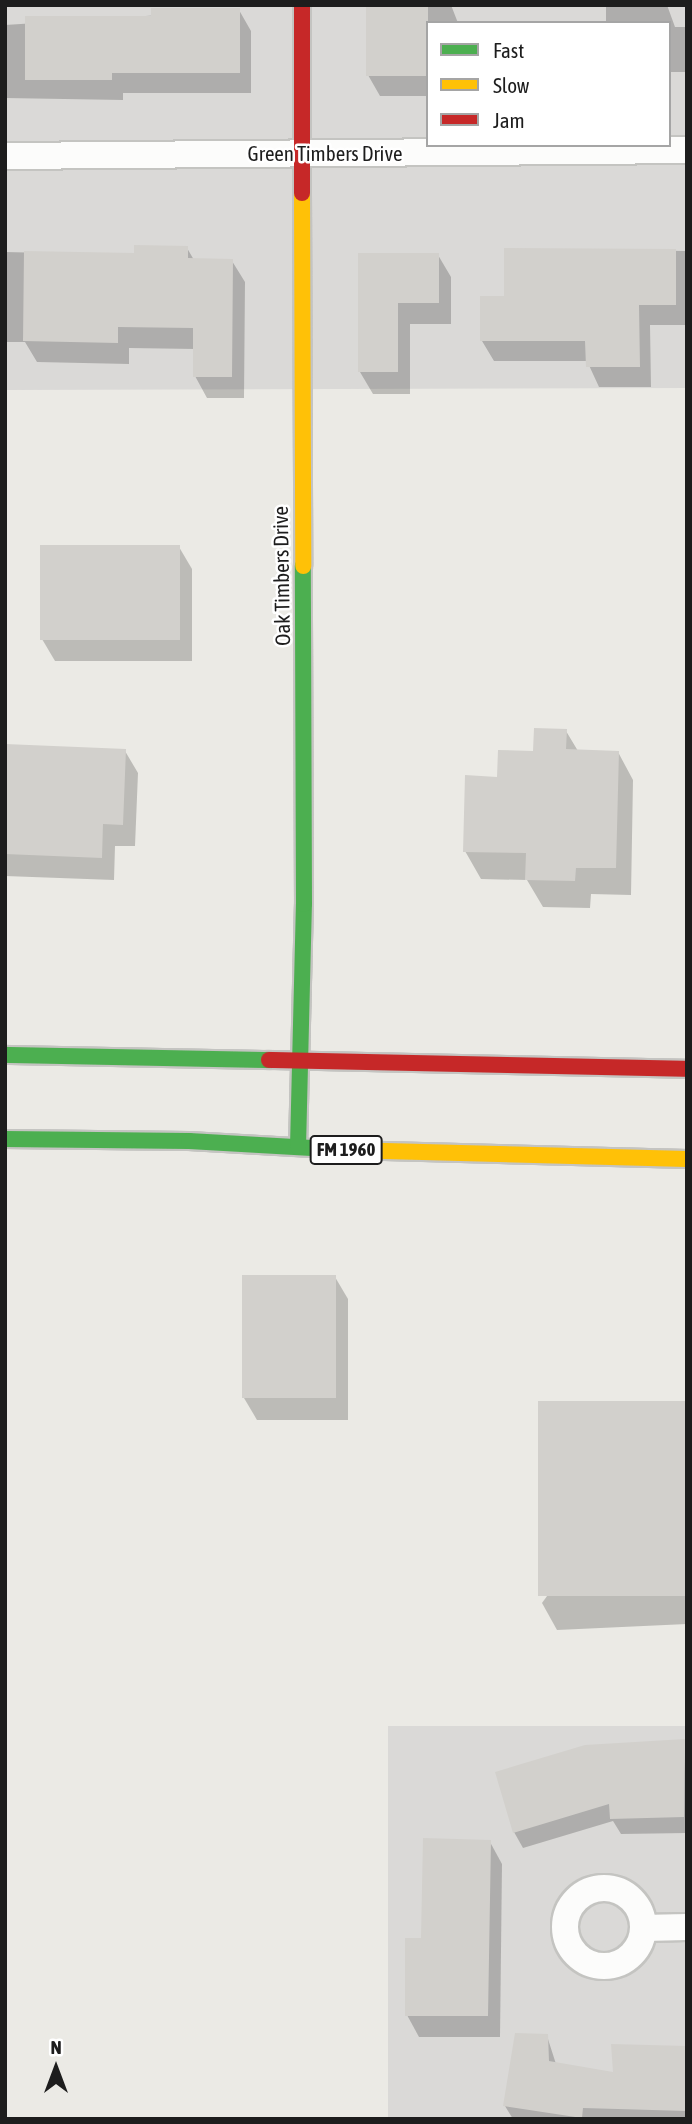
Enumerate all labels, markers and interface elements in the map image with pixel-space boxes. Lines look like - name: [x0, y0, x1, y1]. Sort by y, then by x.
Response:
- legend: [426, 21, 671, 147]
- text: Fast: [493, 38, 524, 62]
- text: Slow: [493, 73, 529, 97]
- text: Jam: [493, 108, 525, 132]
- street label: Green Timbers Drive: [248, 140, 402, 166]
- street label: Oak Timbers Drive: [267, 506, 295, 646]
- road number: FM 1960: [309, 1134, 383, 1166]
- north arrow: [21, 2033, 91, 2103]
- text: N: [50, 2036, 62, 2058]

